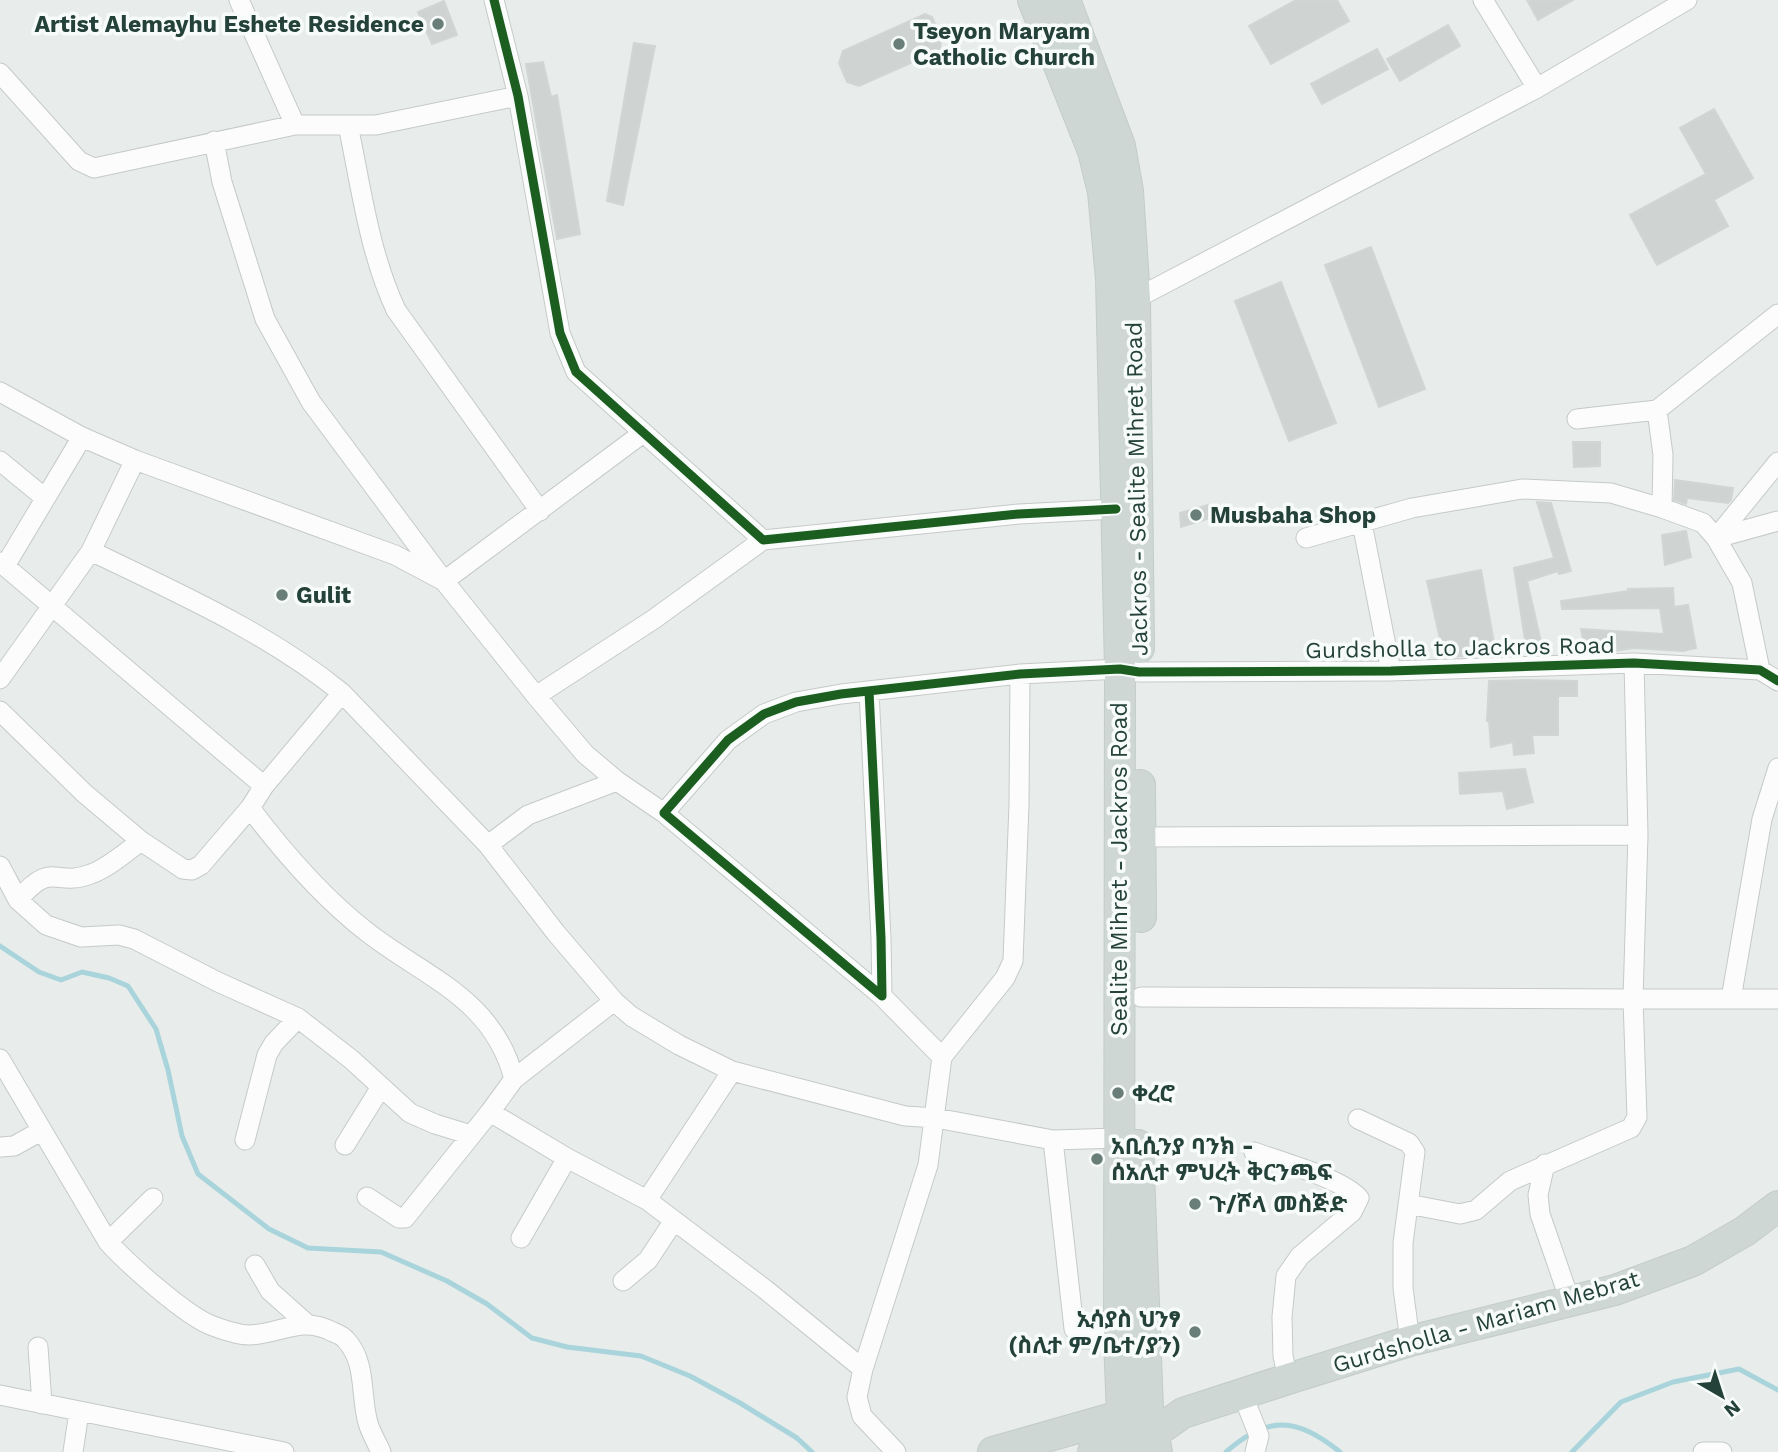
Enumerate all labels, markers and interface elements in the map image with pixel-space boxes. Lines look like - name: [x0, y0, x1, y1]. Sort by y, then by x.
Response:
- place label: Artist Alemayhu Eshete Residence: [35, 11, 424, 38]
- marker: Artist Alemayhu Eshete Residence: [430, 16, 446, 32]
- place label: Tseyon Maryam Catholic Church: [913, 18, 1095, 71]
- marker: Tseyon Maryam Catholic Church: [891, 36, 907, 52]
- street label: Jackros - Sealite Mihret Road: [1121, 322, 1153, 656]
- place label: Musbaha Shop: [1210, 502, 1376, 529]
- marker: Musbaha Shop: [1188, 507, 1204, 523]
- place label: Gulit: [296, 582, 351, 609]
- marker: Gulit: [274, 587, 290, 603]
- street label: Gurdsholla to Jackros Road: [1305, 632, 1615, 664]
- street label: Sealite Mihret - Jackros Road: [1106, 702, 1133, 1036]
- place label: ቀረሮ: [1132, 1080, 1176, 1107]
- marker: ቀረሮ: [1110, 1085, 1126, 1101]
- place label: አቢሲንያ ባንክ - ሰአሊተ ምህረት ቅርንጫፍ: [1111, 1133, 1333, 1186]
- marker: አቢሲንያ ባንክ - ሰአሊተ ምህረት ቅርንጫፍ: [1089, 1151, 1105, 1167]
- place label: ጉ/ሾላ መስጅድ: [1209, 1191, 1348, 1218]
- marker: ጉ/ሾላ መስጅድ: [1187, 1196, 1203, 1212]
- street label: Gurdsholla - Mariam Mebrat: [1330, 1265, 1643, 1379]
- place label: ኢሳያስ ህንፃ (ስሊተ ም/ቤተ/ያን): [1008, 1306, 1181, 1359]
- marker: ኢሳያስ ህንፃ (ስሊተ ም/ቤተ/ያን): [1187, 1324, 1203, 1340]
- north arrow: [1687, 1361, 1757, 1431]
- text: N: [1720, 1395, 1745, 1422]

